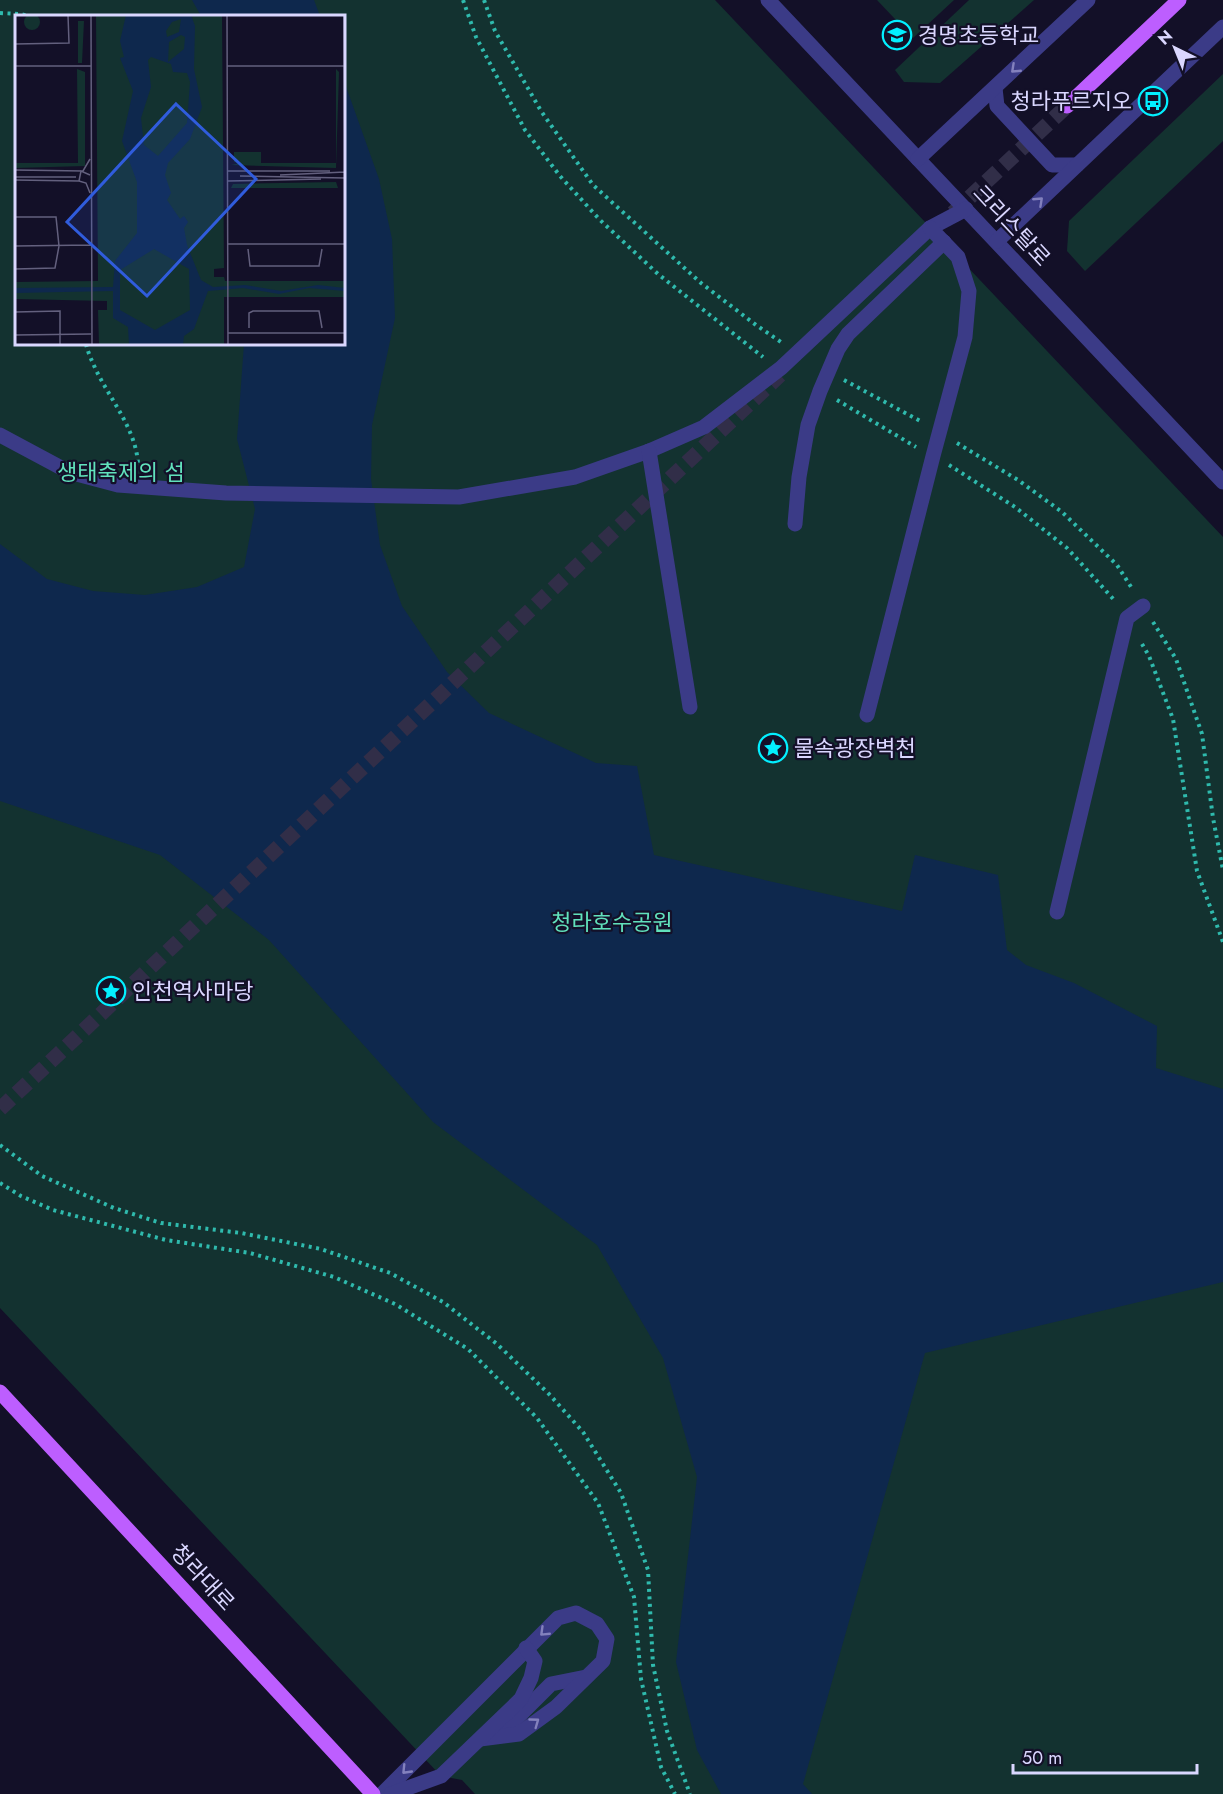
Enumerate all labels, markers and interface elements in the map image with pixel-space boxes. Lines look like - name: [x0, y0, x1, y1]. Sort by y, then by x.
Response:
- inset map: [15, 15, 345, 345]
- north arrow: [1145, 18, 1205, 78]
- school or university icon: 경명초등학교: [881, 19, 913, 51]
- place label: 경명초등학교: [918, 19, 1039, 51]
- text: N: [1153, 25, 1178, 50]
- one-way arrow: [1011, 62, 1022, 73]
- place label: 청라푸르지오: [1011, 85, 1132, 117]
- bus stop icon: 청라푸르지오: [1137, 85, 1169, 117]
- street label: 크리스탈로: [966, 177, 1058, 273]
- one-way arrow: [1033, 197, 1043, 208]
- park label: 생태축제의 섬: [57, 456, 185, 488]
- place icon: 물속광장벽천: [757, 732, 789, 764]
- place label: 물속광장벽천: [794, 732, 915, 764]
- park label: 청라호수공원: [551, 906, 673, 938]
- place icon: 인천역사마당: [95, 975, 127, 1007]
- place label: 인천역사마당: [132, 975, 253, 1007]
- street label: 청라대로: [164, 1536, 242, 1618]
- one-way arrow: [540, 1624, 551, 1635]
- one-way arrow: [528, 1718, 539, 1729]
- scale bar: [1013, 1737, 1198, 1775]
- text: 50 m: [1022, 1745, 1062, 1771]
- one-way arrow: [402, 1763, 413, 1773]

